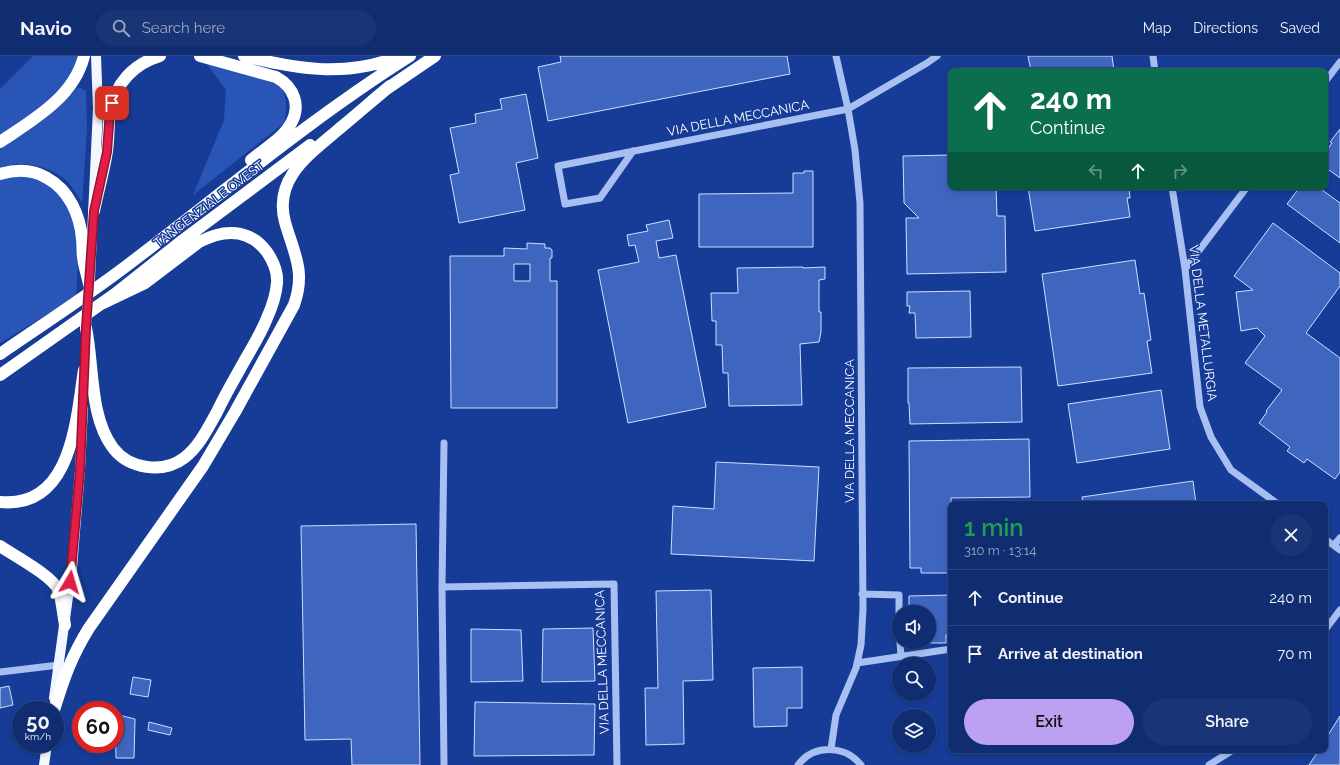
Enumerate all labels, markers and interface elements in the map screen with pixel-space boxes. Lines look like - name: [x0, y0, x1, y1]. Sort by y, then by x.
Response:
- search box: [96, 10, 376, 46]
- text: Navio: [20, 17, 72, 39]
- icon: search: [110, 17, 132, 39]
- text: Search here: [142, 19, 225, 37]
- text: Map: [1143, 20, 1171, 36]
- text: Directions: [1193, 20, 1258, 36]
- text: Saved: [1280, 20, 1320, 36]
- text: 240 m: [1030, 83, 1112, 116]
- icon: ahead: [964, 84, 1016, 136]
- pin: [95, 86, 129, 120]
- icon: arrive: [101, 92, 123, 114]
- street label: VIA DELLA MECCANICA: [666, 97, 810, 139]
- text: Continue: [1030, 117, 1105, 138]
- street label: TANGENZIALE OVEST: [151, 158, 267, 250]
- icon: left: [1085, 160, 1107, 182]
- icon: ahead: [1127, 160, 1149, 182]
- icon: right: [1169, 160, 1191, 182]
- street label: VIA DELLA METALLURGIA: [1186, 244, 1220, 402]
- street label: VIA DELLA MECCANICA: [842, 359, 857, 503]
- text: 1 min: [964, 513, 1024, 542]
- button: close: [1270, 514, 1312, 556]
- text: 310 m · 13:14: [964, 543, 1036, 558]
- position arrow: [49, 561, 91, 603]
- icon: ahead: [964, 587, 986, 609]
- street label: VIA DELLA MECCANICA: [592, 589, 612, 734]
- text: Continue: [998, 589, 1063, 607]
- text: 240 m: [1269, 589, 1312, 607]
- map controls: [892, 605, 936, 753]
- button: sound: [892, 605, 936, 649]
- icon: arrive: [964, 643, 986, 665]
- text: Arrive at destination: [998, 645, 1143, 663]
- text: 70 m: [1277, 645, 1312, 663]
- button: search: [892, 657, 936, 701]
- button: Exit: [964, 699, 1134, 745]
- button: Share: [1142, 699, 1312, 745]
- speed limit sign: 60: [72, 701, 124, 753]
- button: layers: [892, 709, 936, 753]
- text: 50: [26, 710, 50, 734]
- text: km/h: [25, 731, 51, 742]

